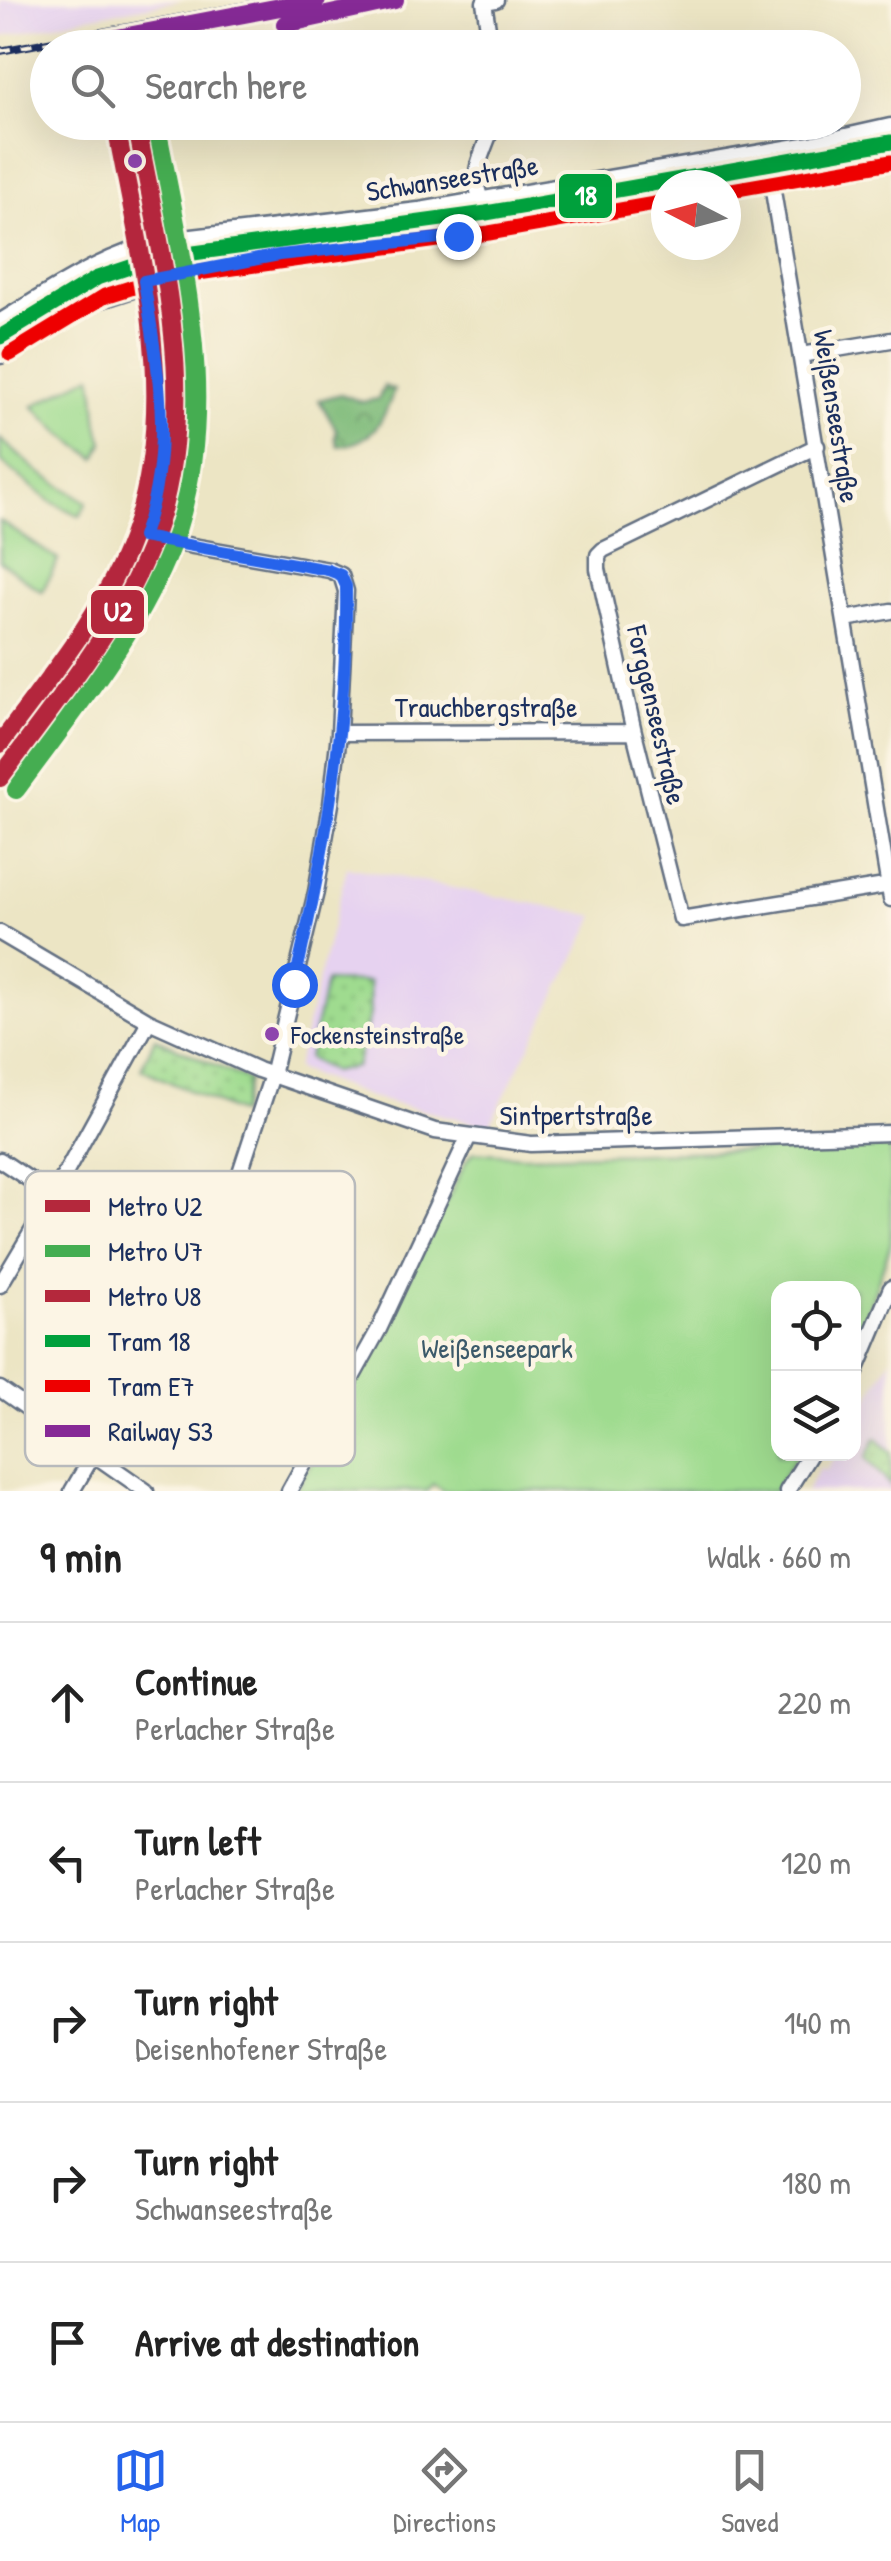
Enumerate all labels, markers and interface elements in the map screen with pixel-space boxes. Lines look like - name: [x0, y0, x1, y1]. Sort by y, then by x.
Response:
- search box: [30, 30, 861, 140]
- icon: search: [65, 58, 120, 113]
- text: Search here: [145, 59, 307, 111]
- street label: Schwanseestraße: [363, 146, 541, 210]
- unlabelled marker: [125, 151, 145, 171]
- north arrow: [651, 170, 741, 260]
- line badge: 18: [557, 172, 614, 220]
- text: 18: [575, 176, 597, 214]
- route end: [436, 214, 482, 260]
- street label: Weißenseestraße: [805, 327, 869, 505]
- line badge: U2: [89, 588, 146, 636]
- text: U2: [104, 592, 133, 630]
- street label: Forggenseestraße: [618, 621, 696, 808]
- street label: Trauchbergstraße: [395, 688, 577, 726]
- route start: [272, 962, 318, 1008]
- place label: Fockensteinstraße: [290, 1017, 464, 1052]
- marker: Fockensteinstraße: [262, 1024, 282, 1044]
- street label: Sintpertstraße: [499, 1096, 653, 1134]
- legend: [25, 1171, 355, 1466]
- text: Metro U2: [108, 1187, 202, 1225]
- text: Metro U7: [108, 1232, 203, 1270]
- text: Metro U8: [108, 1277, 201, 1315]
- map controls: [771, 1281, 861, 1461]
- button: locate: [771, 1281, 861, 1371]
- text: Tram 18: [108, 1322, 191, 1360]
- park label: Weißenseepark: [421, 1329, 573, 1367]
- text: Tram E7: [108, 1367, 195, 1405]
- button: layers: [771, 1371, 861, 1461]
- text: Railway S3: [108, 1412, 213, 1450]
- text: 9 min: [40, 1528, 122, 1585]
- text: Walk · 660 m: [707, 1535, 851, 1578]
- text: Continue: [135, 1655, 257, 1707]
- icon: ahead: [40, 1675, 95, 1730]
- text: 220 m: [778, 1681, 851, 1724]
- text: Perlacher Straße: [135, 1707, 335, 1750]
- text: Turn left: [135, 1815, 260, 1867]
- icon: left: [40, 1835, 95, 1890]
- text: 120 m: [781, 1841, 851, 1884]
- text: Perlacher Straße: [135, 1867, 335, 1910]
- text: Turn right: [135, 1975, 278, 2027]
- icon: right: [40, 1995, 95, 2050]
- text: 140 m: [784, 2001, 851, 2044]
- text: Deisenhofener Straße: [135, 2027, 387, 2070]
- text: Turn right: [135, 2135, 278, 2187]
- icon: right: [40, 2155, 95, 2210]
- text: 180 m: [782, 2161, 851, 2204]
- text: Schwanseestraße: [135, 2187, 333, 2230]
- icon: arrive: [40, 2315, 95, 2370]
- text: Arrive at destination: [135, 2316, 419, 2368]
- tab: Map: [113, 2443, 168, 2541]
- tab: Directions: [393, 2443, 496, 2541]
- tab: Saved: [721, 2443, 778, 2541]

